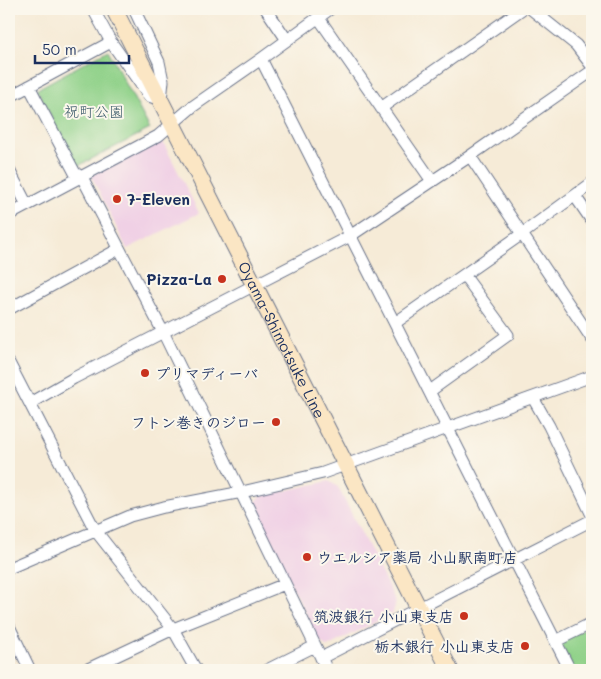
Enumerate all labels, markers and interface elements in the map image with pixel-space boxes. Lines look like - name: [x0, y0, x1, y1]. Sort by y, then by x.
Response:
- scale bar: [35, 32, 129, 64]
- text: 50 m: [42, 39, 77, 59]
- park label: 祝町公園: [64, 101, 124, 121]
- place label: 7-Eleven: [127, 189, 190, 209]
- marker: 7-Eleven: [111, 193, 123, 205]
- street label: Oyama-Shimotsuke Line: [234, 258, 330, 422]
- place label: Pizza-La: [146, 269, 212, 289]
- marker: Pizza-La: [216, 273, 228, 285]
- place label: プリマディーバ: [155, 363, 258, 383]
- marker: プリマディーバ: [139, 367, 151, 379]
- place label: フトン巻きのジロー: [131, 412, 266, 432]
- marker: フトン巻きのジロー: [270, 416, 282, 428]
- place label: ウエルシア薬局 小山駅南町店: [317, 547, 518, 567]
- marker: ウエルシア薬局 小山駅南町店: [301, 551, 313, 563]
- place label: 筑波銀行 小山東支店: [314, 606, 454, 626]
- marker: 筑波銀行 小山東支店: [458, 610, 470, 622]
- place label: 栃木銀行 小山東支店: [375, 636, 515, 656]
- marker: 栃木銀行 小山東支店: [519, 640, 531, 652]

